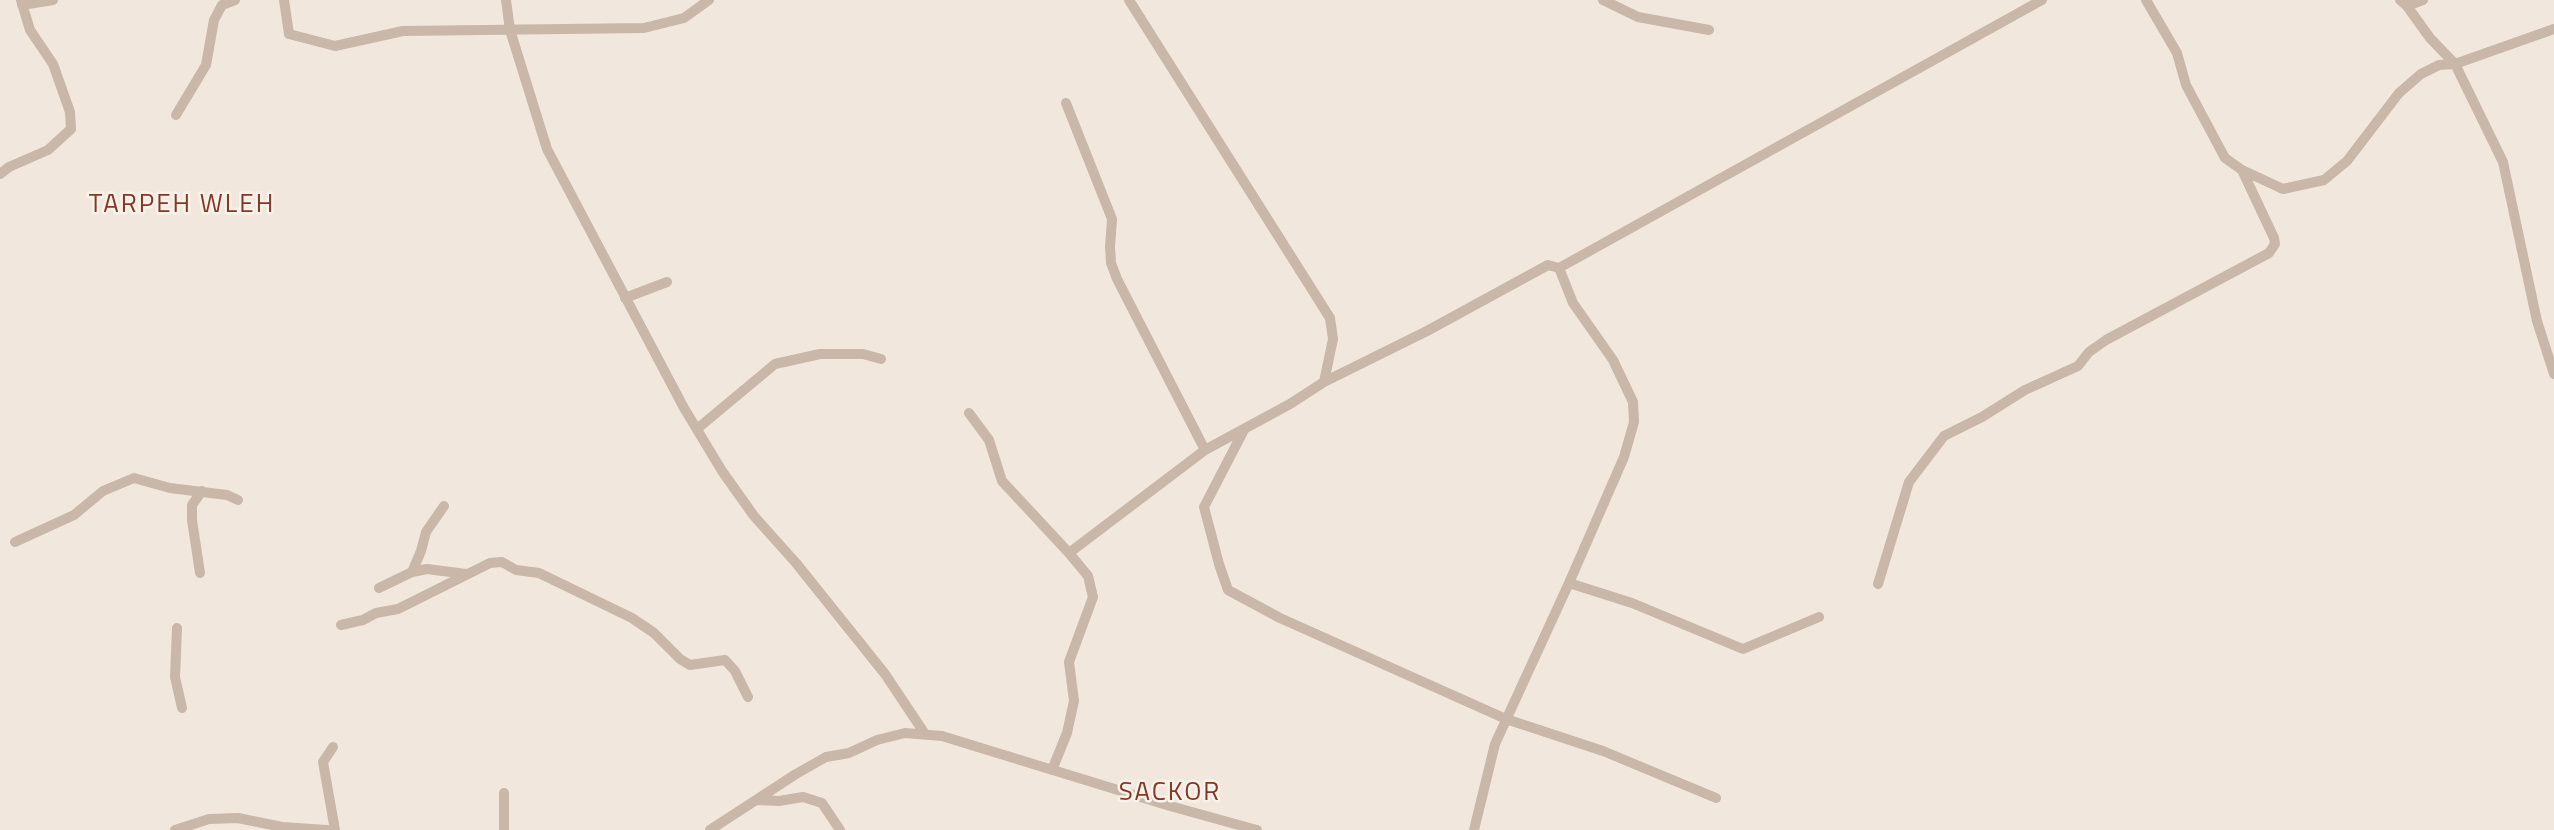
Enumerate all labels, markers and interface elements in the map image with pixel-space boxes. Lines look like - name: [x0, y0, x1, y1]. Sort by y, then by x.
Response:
- district label: TARPEH WLEH: [90, 190, 274, 222]
- district label: SACKOR: [1119, 778, 1221, 810]

